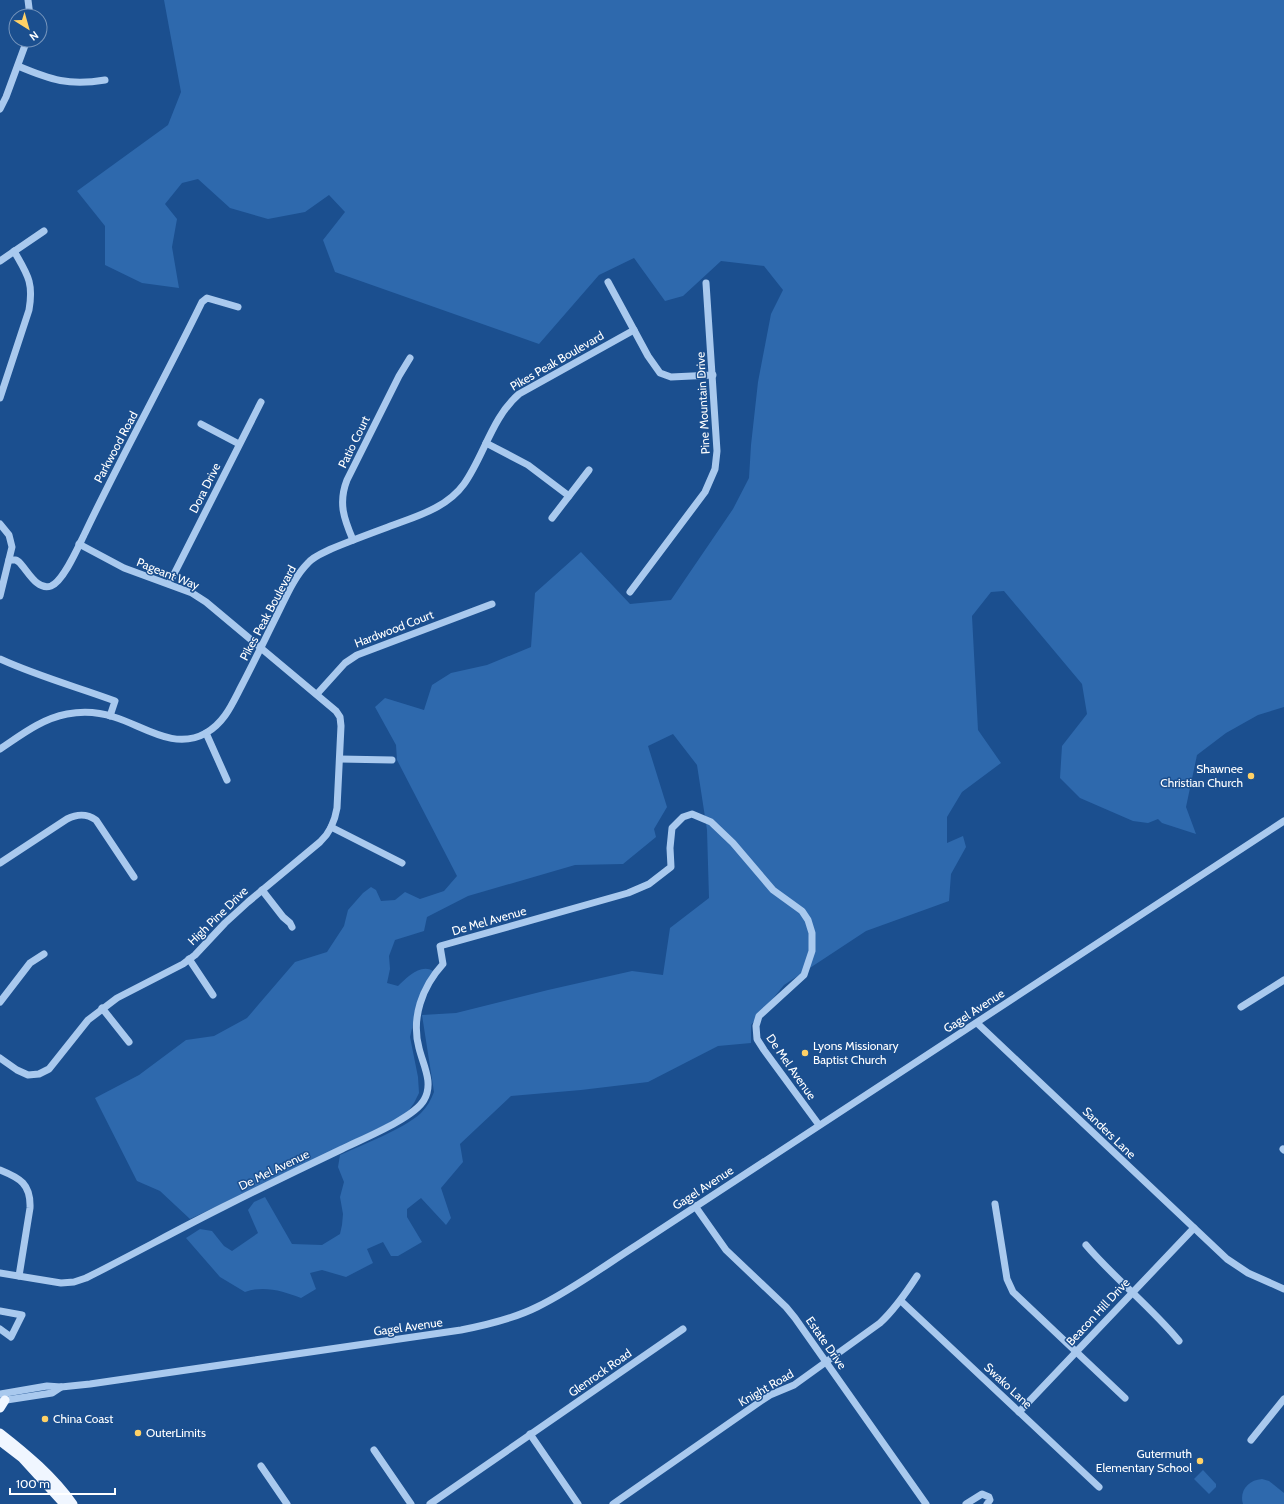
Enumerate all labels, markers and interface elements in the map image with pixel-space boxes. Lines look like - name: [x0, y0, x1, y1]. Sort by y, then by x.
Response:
- north arrow: [8, 8, 48, 48]
- text: N: [27, 28, 41, 44]
- street label: Pikes Peak Boulevard: [507, 328, 606, 394]
- street label: Pine Mountain Drive: [692, 351, 713, 455]
- street label: Parkwood Road: [90, 408, 141, 485]
- street label: Patio Court: [334, 413, 373, 470]
- street label: Dora Drive: [186, 460, 224, 515]
- street label: Pageant Way: [135, 554, 202, 593]
- street label: Pikes Peak Boulevard: [236, 563, 299, 663]
- street label: Hardwood Court: [352, 607, 436, 651]
- place label: Shawnee Christian Church: [1160, 761, 1243, 790]
- marker: Shawnee Christian Church: [1246, 771, 1256, 781]
- street label: High Pine Drive: [184, 883, 251, 948]
- street label: De Mel Avenue: [450, 903, 528, 938]
- street label: Gagel Avenue: [940, 985, 1007, 1036]
- street label: De Mel Avenue: [763, 1031, 820, 1102]
- place label: Lyons Missionary Baptist Church: [813, 1038, 899, 1067]
- marker: Lyons Missionary Baptist Church: [800, 1048, 810, 1058]
- street label: Sanders Lane: [1080, 1103, 1139, 1162]
- street label: De Mel Avenue: [236, 1146, 312, 1193]
- street label: Gagel Avenue: [669, 1162, 736, 1213]
- street label: Beacon Hill Drive: [1063, 1275, 1133, 1348]
- street label: Estate Drive: [803, 1313, 850, 1372]
- street label: Gagel Avenue: [372, 1314, 443, 1339]
- street label: Glenrock Road: [565, 1345, 634, 1400]
- street label: Swako Lane: [981, 1360, 1036, 1412]
- street label: Knight Road: [735, 1366, 796, 1409]
- place label: China Coast: [53, 1411, 113, 1426]
- marker: China Coast: [40, 1414, 50, 1424]
- place label: OuterLimits: [146, 1425, 206, 1440]
- marker: OuterLimits: [133, 1428, 143, 1438]
- place label: Gutermuth Elementary School: [1096, 1446, 1192, 1475]
- marker: Gutermuth Elementary School: [1195, 1456, 1205, 1466]
- scale bar: [10, 1470, 115, 1496]
- text: 100 m: [16, 1476, 50, 1491]

